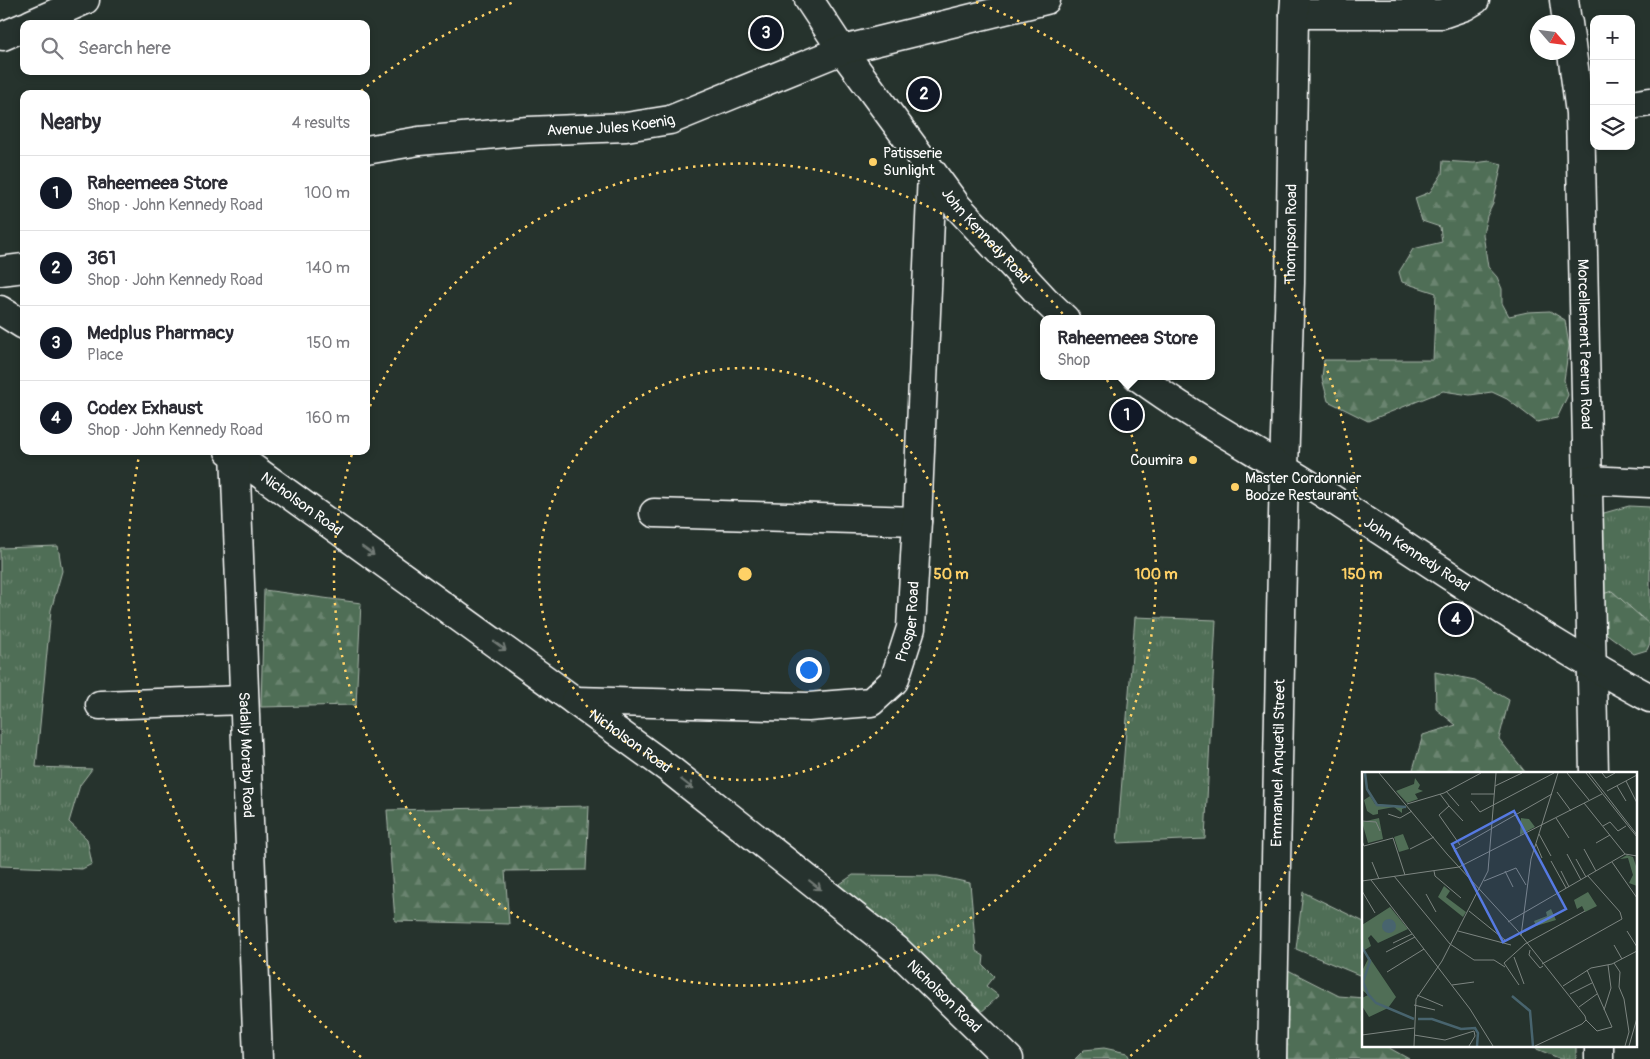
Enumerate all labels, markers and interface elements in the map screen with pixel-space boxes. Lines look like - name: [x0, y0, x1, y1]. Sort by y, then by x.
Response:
- pin: 3: [750, 14, 782, 52]
- north arrow: [1530, 15, 1575, 60]
- map controls: [1590, 15, 1635, 150]
- button: +: [1590, 15, 1635, 60]
- search box: [20, 20, 370, 75]
- icon: search: [38, 34, 66, 62]
- text: Search here: [78, 36, 171, 60]
- button: −: [1590, 60, 1635, 105]
- pin: 2: [908, 75, 940, 113]
- button: layers: [1590, 105, 1635, 150]
- text: Nearby: [40, 109, 101, 136]
- street label: Avenue Jules Koenig: [546, 110, 678, 140]
- text: 4 results: [292, 113, 350, 133]
- place label: Patisserie Sunlight: [883, 144, 943, 180]
- marker: Patisserie Sunlight: [867, 156, 879, 168]
- text: Raheemeea Store: [87, 171, 228, 195]
- text: 1: [53, 183, 59, 203]
- text: 100 m: [304, 183, 350, 203]
- street label: Thompson Road: [1281, 184, 1301, 285]
- street label: John Kennedy Road: [937, 185, 1034, 288]
- text: Shop · John Kennedy Road: [87, 195, 263, 215]
- text: 361: [87, 246, 116, 270]
- text: 2: [52, 258, 60, 278]
- text: 140 m: [306, 258, 350, 278]
- street label: Morcellement Peerun Road: [1573, 259, 1596, 430]
- text: Shop · John Kennedy Road: [87, 270, 263, 290]
- popup: [1040, 315, 1215, 380]
- text: Medplus Pharmacy: [87, 321, 234, 345]
- text: Raheemeea Store: [1057, 326, 1198, 350]
- text: 3: [52, 333, 60, 353]
- text: 150 m: [306, 333, 350, 353]
- text: Place: [87, 345, 123, 365]
- text: Shop: [1057, 350, 1090, 370]
- text: Codex Exhaust: [87, 396, 203, 420]
- pin: 1: [1111, 396, 1143, 434]
- text: 4: [51, 408, 61, 428]
- text: 160 m: [306, 408, 350, 428]
- text: Shop · John Kennedy Road: [87, 420, 263, 440]
- place label: Coumira: [1130, 451, 1183, 470]
- marker: Coumira: [1187, 454, 1199, 466]
- street label: Nicholson Road: [257, 468, 346, 540]
- place label: Master Cordonnier Booze Restaurant: [1245, 469, 1362, 505]
- marker: Master Cordonnier Booze Restaurant: [1229, 481, 1241, 493]
- street label: John Kennedy Road: [1360, 513, 1473, 596]
- one-way arrow: [361, 546, 375, 556]
- centre of rings: [736, 565, 754, 583]
- text: 50 m: [934, 565, 968, 584]
- text: 100 m: [1135, 565, 1177, 584]
- text: 150 m: [1342, 565, 1382, 584]
- street label: Prosper Road: [892, 581, 924, 664]
- pin: 4: [1440, 600, 1472, 638]
- one-way arrow: [493, 641, 507, 651]
- your location: [796, 657, 822, 683]
- street label: Emmanuel Anquetil Street: [1267, 678, 1290, 847]
- street label: Sadally Moraby Road: [234, 691, 258, 818]
- street label: Nicholson Road: [585, 705, 675, 777]
- inset map: [1362, 772, 1638, 1046]
- one-way arrow: [680, 778, 693, 789]
- one-way arrow: [808, 879, 821, 890]
- street label: Nicholson Road: [903, 956, 985, 1037]

